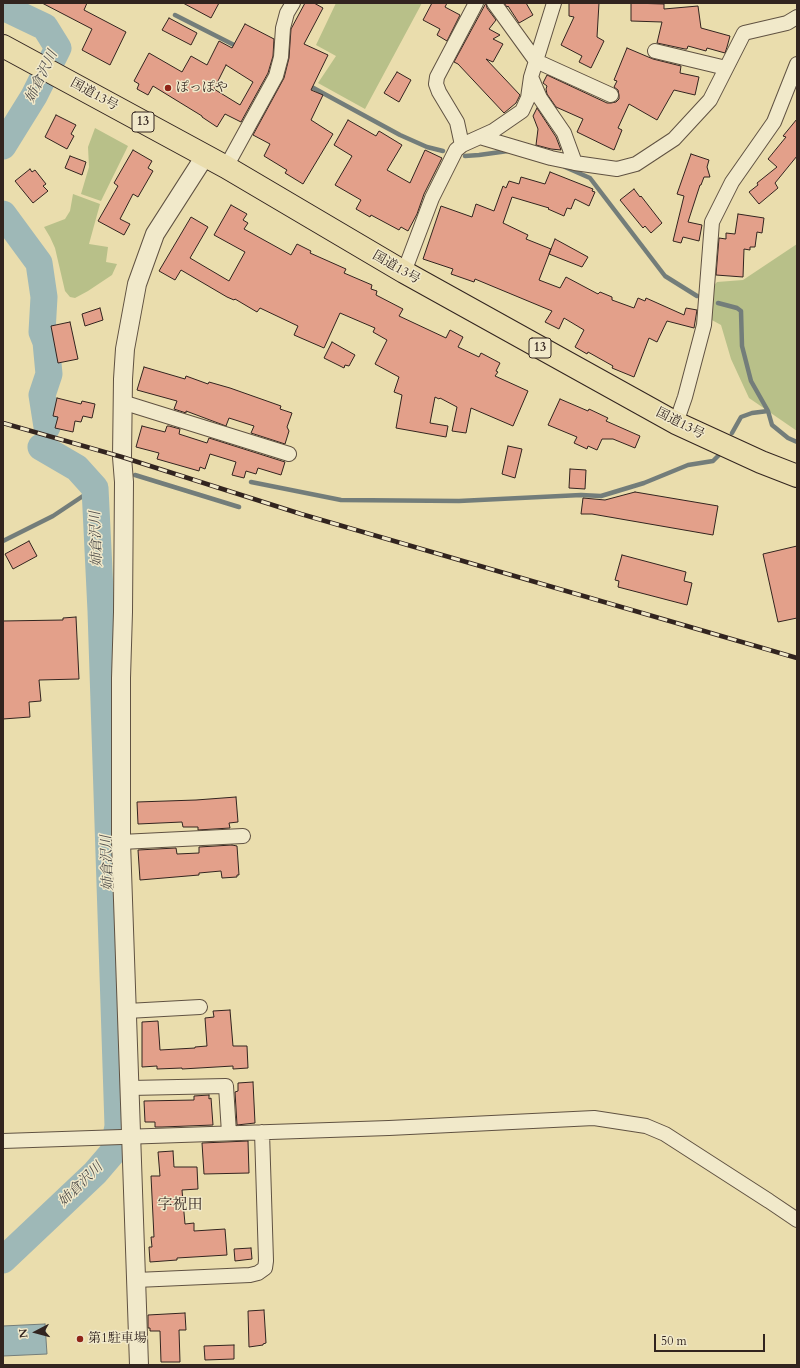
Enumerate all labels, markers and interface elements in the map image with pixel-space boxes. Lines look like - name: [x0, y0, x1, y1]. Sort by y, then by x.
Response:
- water label: 姉倉沢川: [22, 48, 62, 106]
- street label: 国道13号: [67, 75, 121, 115]
- place label: ぽっぽや: [176, 80, 228, 96]
- marker: ぽっぽや: [163, 83, 173, 93]
- road number: 13: [132, 112, 154, 132]
- street label: 国道13号: [369, 248, 423, 288]
- road number: 13: [529, 338, 551, 358]
- street label: 国道13号: [653, 405, 707, 443]
- water label: 姉倉沢川: [88, 511, 106, 567]
- water label: 姉倉沢川: [99, 835, 117, 891]
- water label: 姉倉沢川: [55, 1159, 107, 1211]
- district label: 字祝田: [158, 1197, 202, 1215]
- north arrow: [16, 1312, 56, 1352]
- scale bar: [656, 1326, 767, 1352]
- text: N: [16, 1328, 32, 1339]
- place label: 第1駐車場: [88, 1331, 147, 1347]
- text: 50 m: [661, 1333, 687, 1349]
- marker: 第1駐車場: [75, 1334, 85, 1344]

